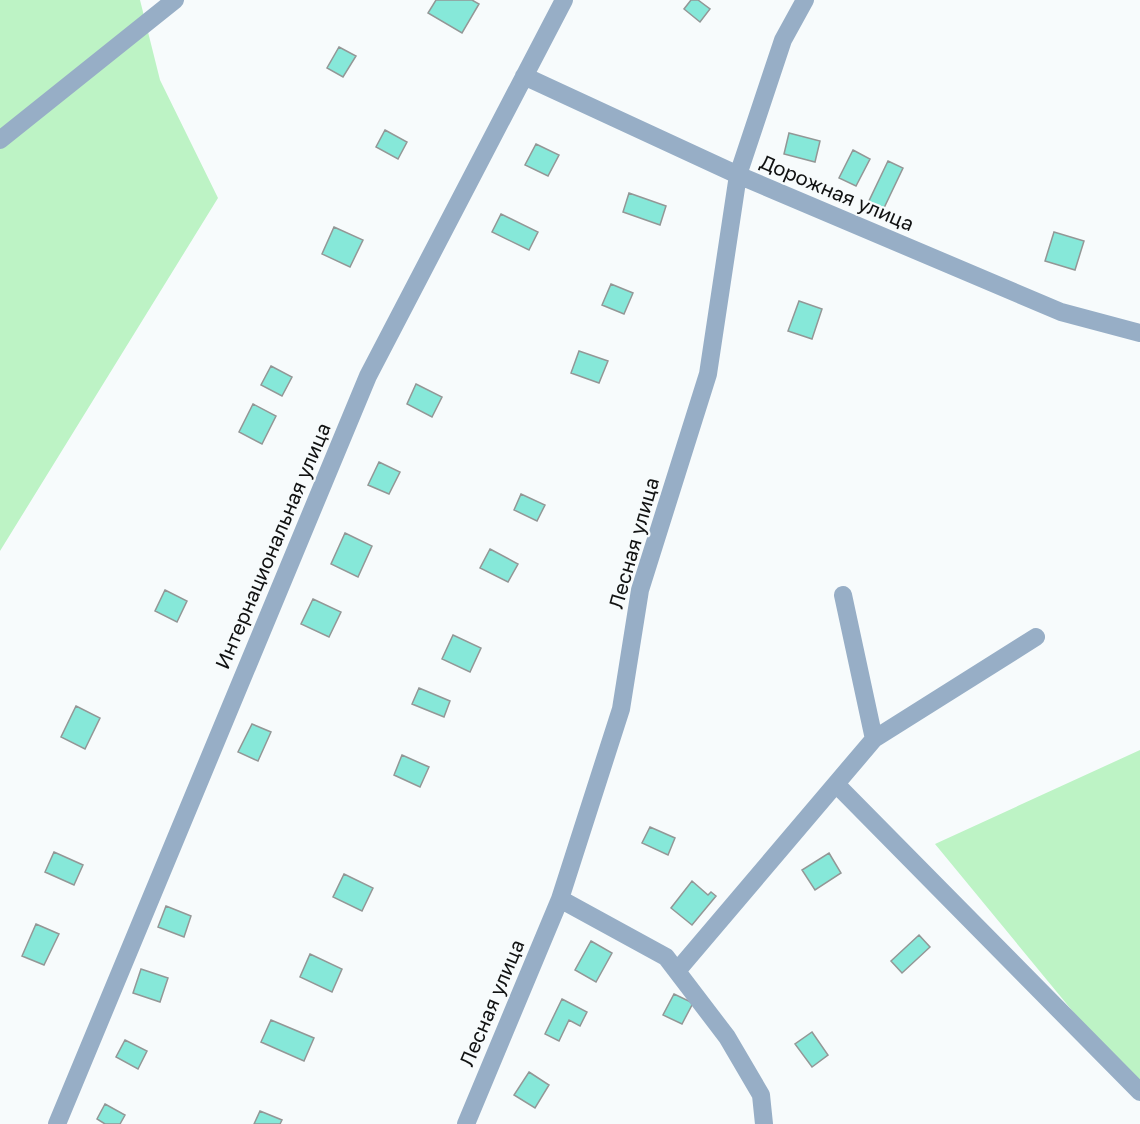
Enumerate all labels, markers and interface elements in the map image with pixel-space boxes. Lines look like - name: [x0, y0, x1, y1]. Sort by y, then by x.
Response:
- street label: Дорожная улица: [757, 149, 918, 235]
- street label: Интернациональная улица: [209, 419, 335, 672]
- street label: Лесная улица: [603, 474, 663, 611]
- street label: Лесная улица: [454, 936, 529, 1070]

